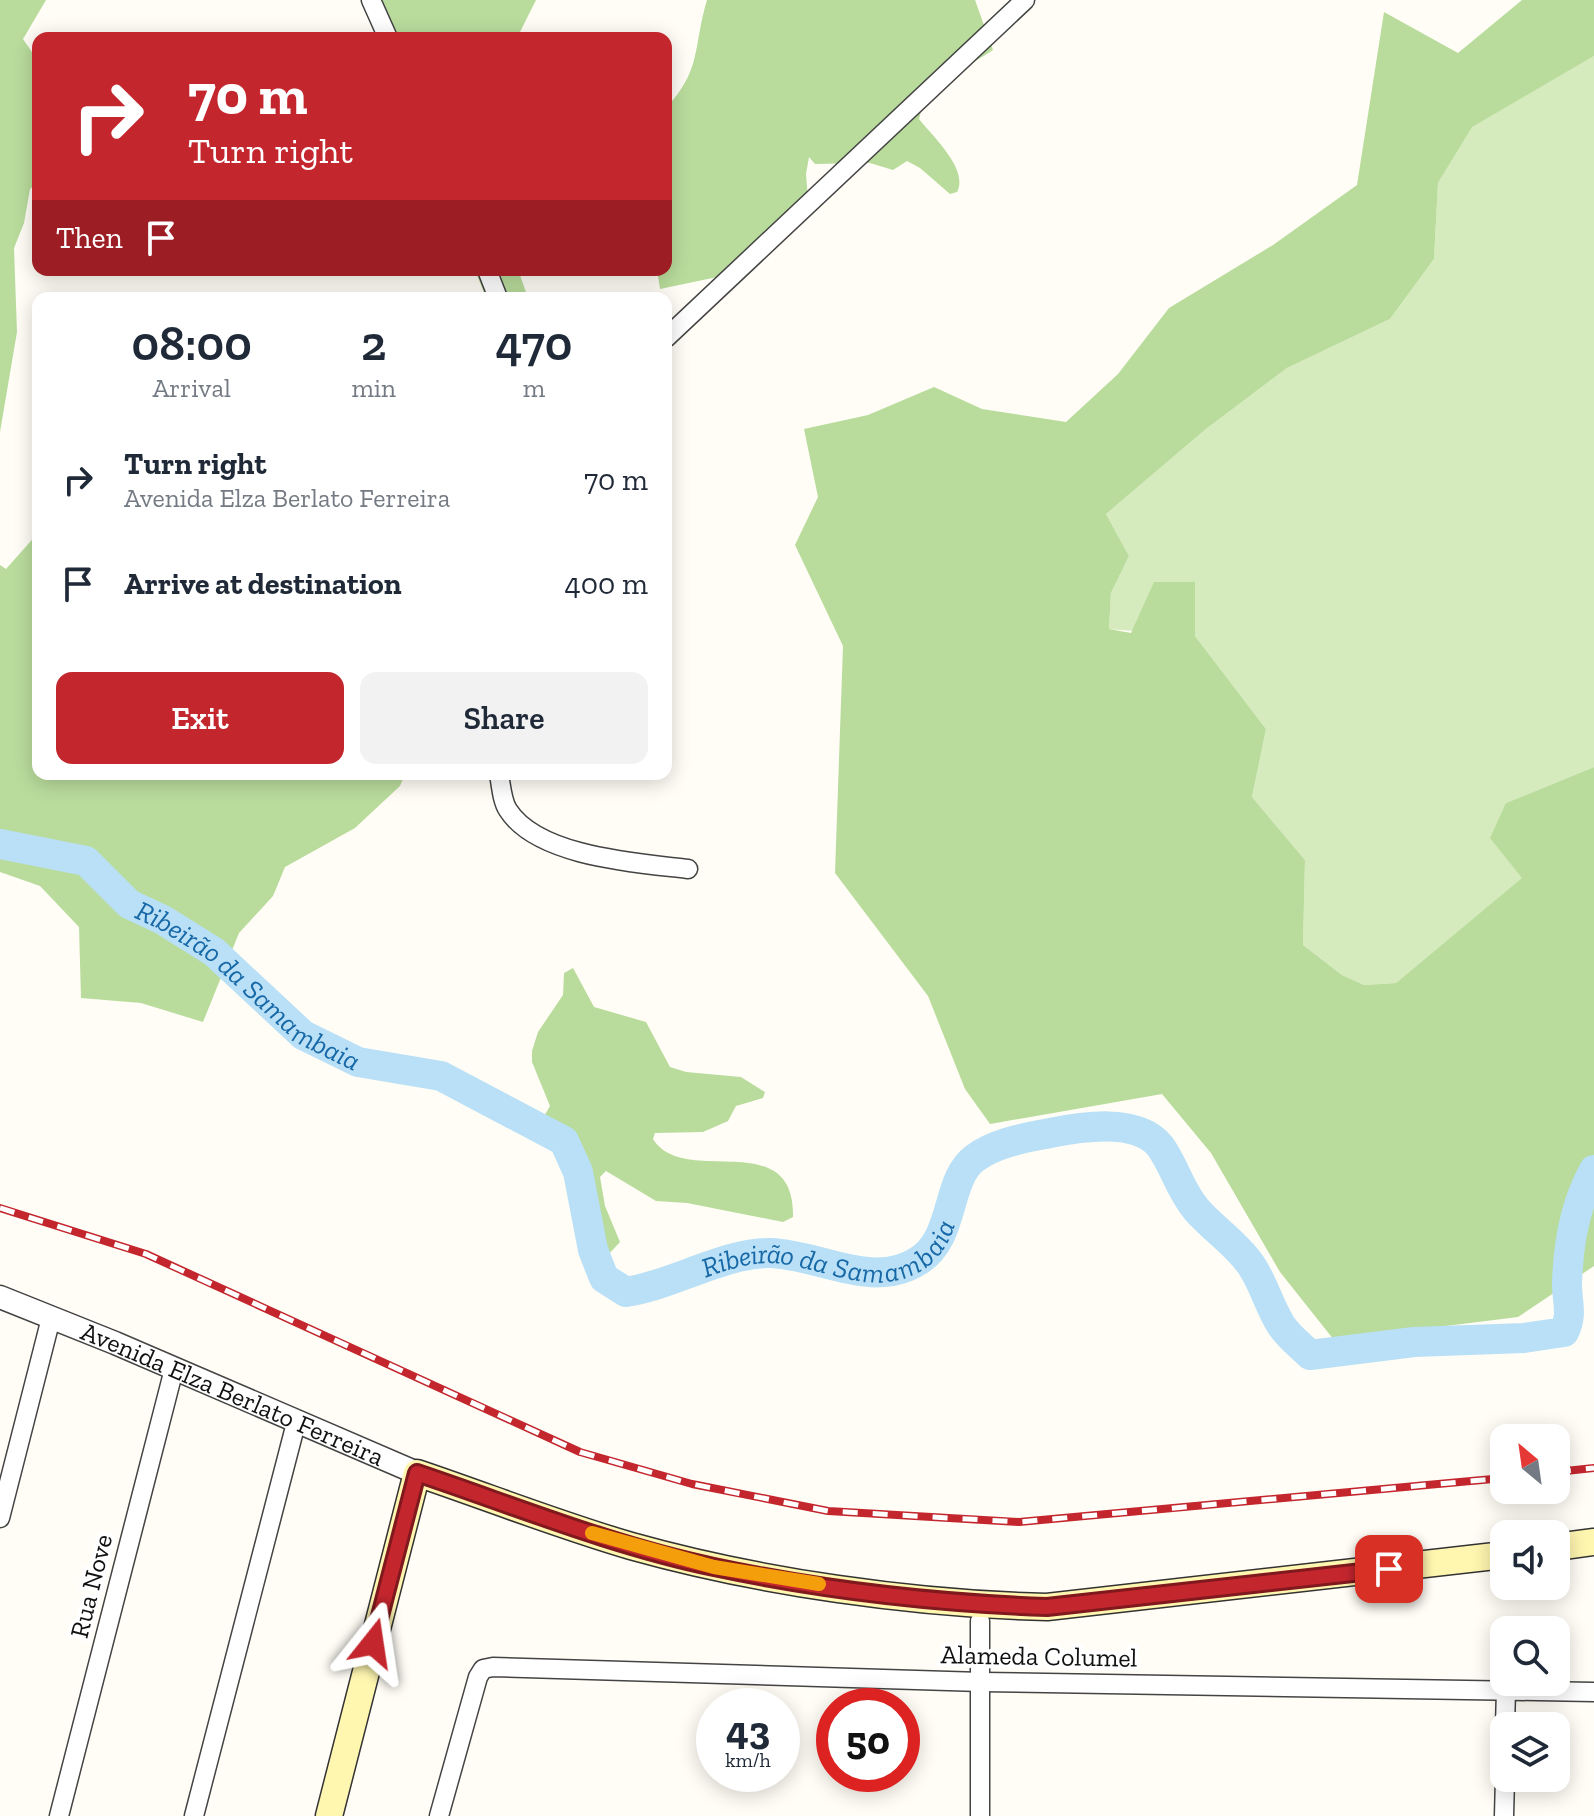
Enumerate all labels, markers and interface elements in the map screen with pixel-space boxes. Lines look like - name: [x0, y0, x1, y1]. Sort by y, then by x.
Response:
- text: 70 m: [188, 61, 308, 128]
- icon: right: [56, 64, 160, 168]
- text: Turn right: [188, 129, 353, 172]
- icon: arrive: [139, 216, 183, 260]
- text: Then: [56, 220, 123, 256]
- text: 08:00: [132, 315, 252, 372]
- text: 2: [361, 315, 386, 372]
- text: 470: [496, 315, 572, 372]
- text: Arrival: [153, 372, 231, 404]
- text: min: [351, 372, 396, 404]
- text: m: [523, 372, 545, 404]
- text: Turn right: [124, 446, 266, 482]
- icon: right: [56, 458, 100, 502]
- text: 70 m: [584, 462, 648, 498]
- text: Avenida Elza Berlato Ferreira: [124, 482, 450, 514]
- icon: arrive: [56, 562, 100, 606]
- text: Arrive at destination: [124, 566, 401, 602]
- text: 400 m: [565, 566, 648, 602]
- button: Exit: [56, 672, 344, 764]
- button: Share: [360, 672, 648, 764]
- water label: Ribeirão da Samambaia: [130, 894, 366, 1078]
- water label: Ribeirão da Samambaia: [697, 1215, 962, 1290]
- street label: Avenida Elza Berlato Ferreira: [76, 1315, 389, 1473]
- north arrow: [1490, 1424, 1570, 1504]
- map controls: [1490, 1424, 1570, 1792]
- button: sound: [1490, 1520, 1570, 1600]
- street label: Rua Nove: [63, 1531, 119, 1641]
- pin: [1355, 1535, 1423, 1603]
- icon: arrive: [1367, 1547, 1411, 1591]
- position arrow: [331, 1601, 415, 1685]
- button: search: [1490, 1616, 1570, 1696]
- street label: Alameda Columel: [940, 1638, 1138, 1674]
- speed limit sign: 50: [816, 1688, 920, 1792]
- text: 43: [726, 1706, 770, 1754]
- button: layers: [1490, 1712, 1570, 1792]
- text: km/h: [725, 1748, 771, 1772]

